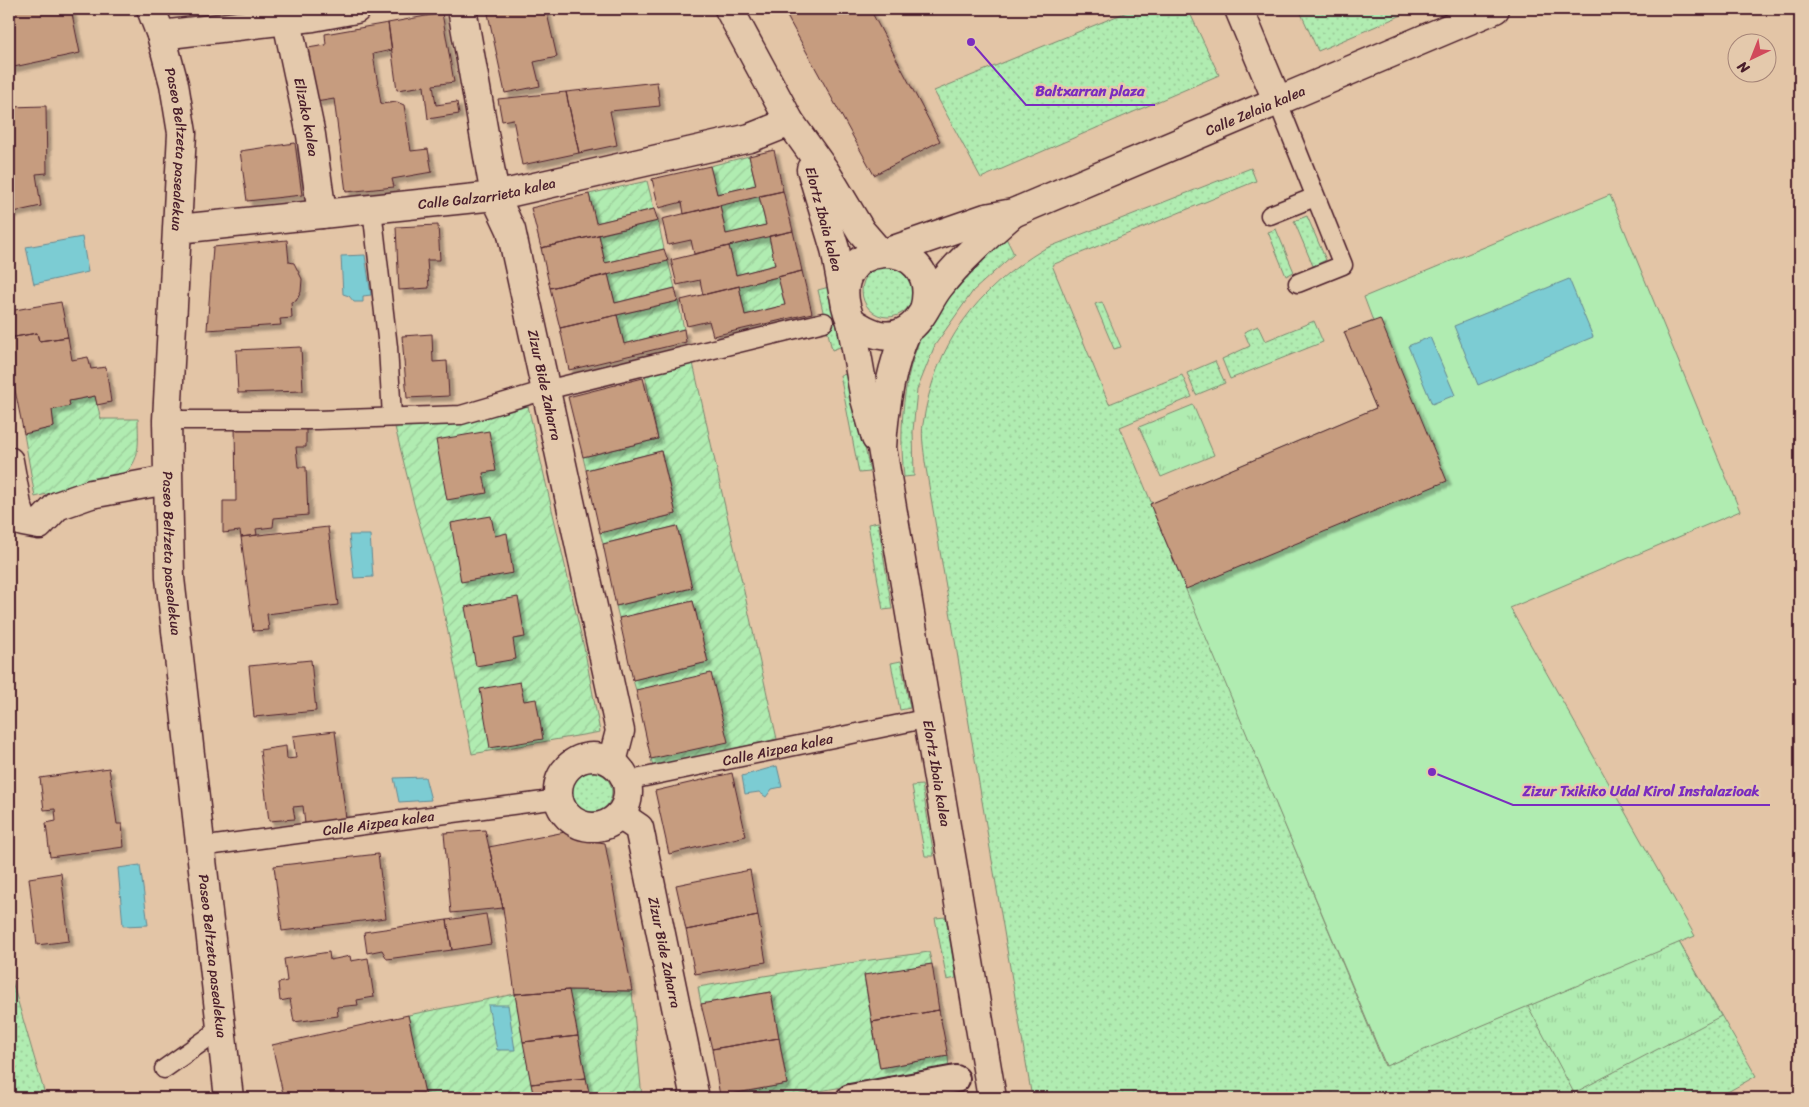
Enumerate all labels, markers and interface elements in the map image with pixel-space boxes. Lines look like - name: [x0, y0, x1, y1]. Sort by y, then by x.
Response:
- north arrow: [1726, 32, 1776, 82]
- text: N: [1731, 54, 1756, 80]
- street label: Paseo Beltzeta pasealekua: [157, 65, 194, 232]
- street label: Elizako kalea: [286, 75, 326, 158]
- callout: Baltxarran plaza: [1026, 75, 1155, 105]
- text: Baltxarran plaza: [1035, 78, 1145, 104]
- street label: Calle Zelaia kalea: [1201, 79, 1309, 143]
- street label: Elortz Ibaia kalea: [797, 164, 850, 274]
- street label: Calle Galzarrieta kalea: [417, 171, 558, 217]
- street label: Zizur Bide Zaharra: [520, 327, 568, 443]
- street label: Paseo Beltzeta pasealekua: [155, 471, 188, 637]
- street label: Elortz Ibaia kalea: [915, 718, 958, 829]
- street label: Calle Aizpea kalea: [720, 726, 836, 774]
- callout: Zizur Txikiko Udal Kirol Instalazioak: [1513, 775, 1770, 805]
- text: Zizur Txikiko Udal Kirol Instalazioak: [1522, 778, 1760, 804]
- street label: Calle Aizpea kalea: [321, 804, 437, 843]
- street label: Paseo Beltzeta pasealekua: [191, 873, 234, 1039]
- street label: Zizur Bide Zaharra: [641, 894, 688, 1011]

